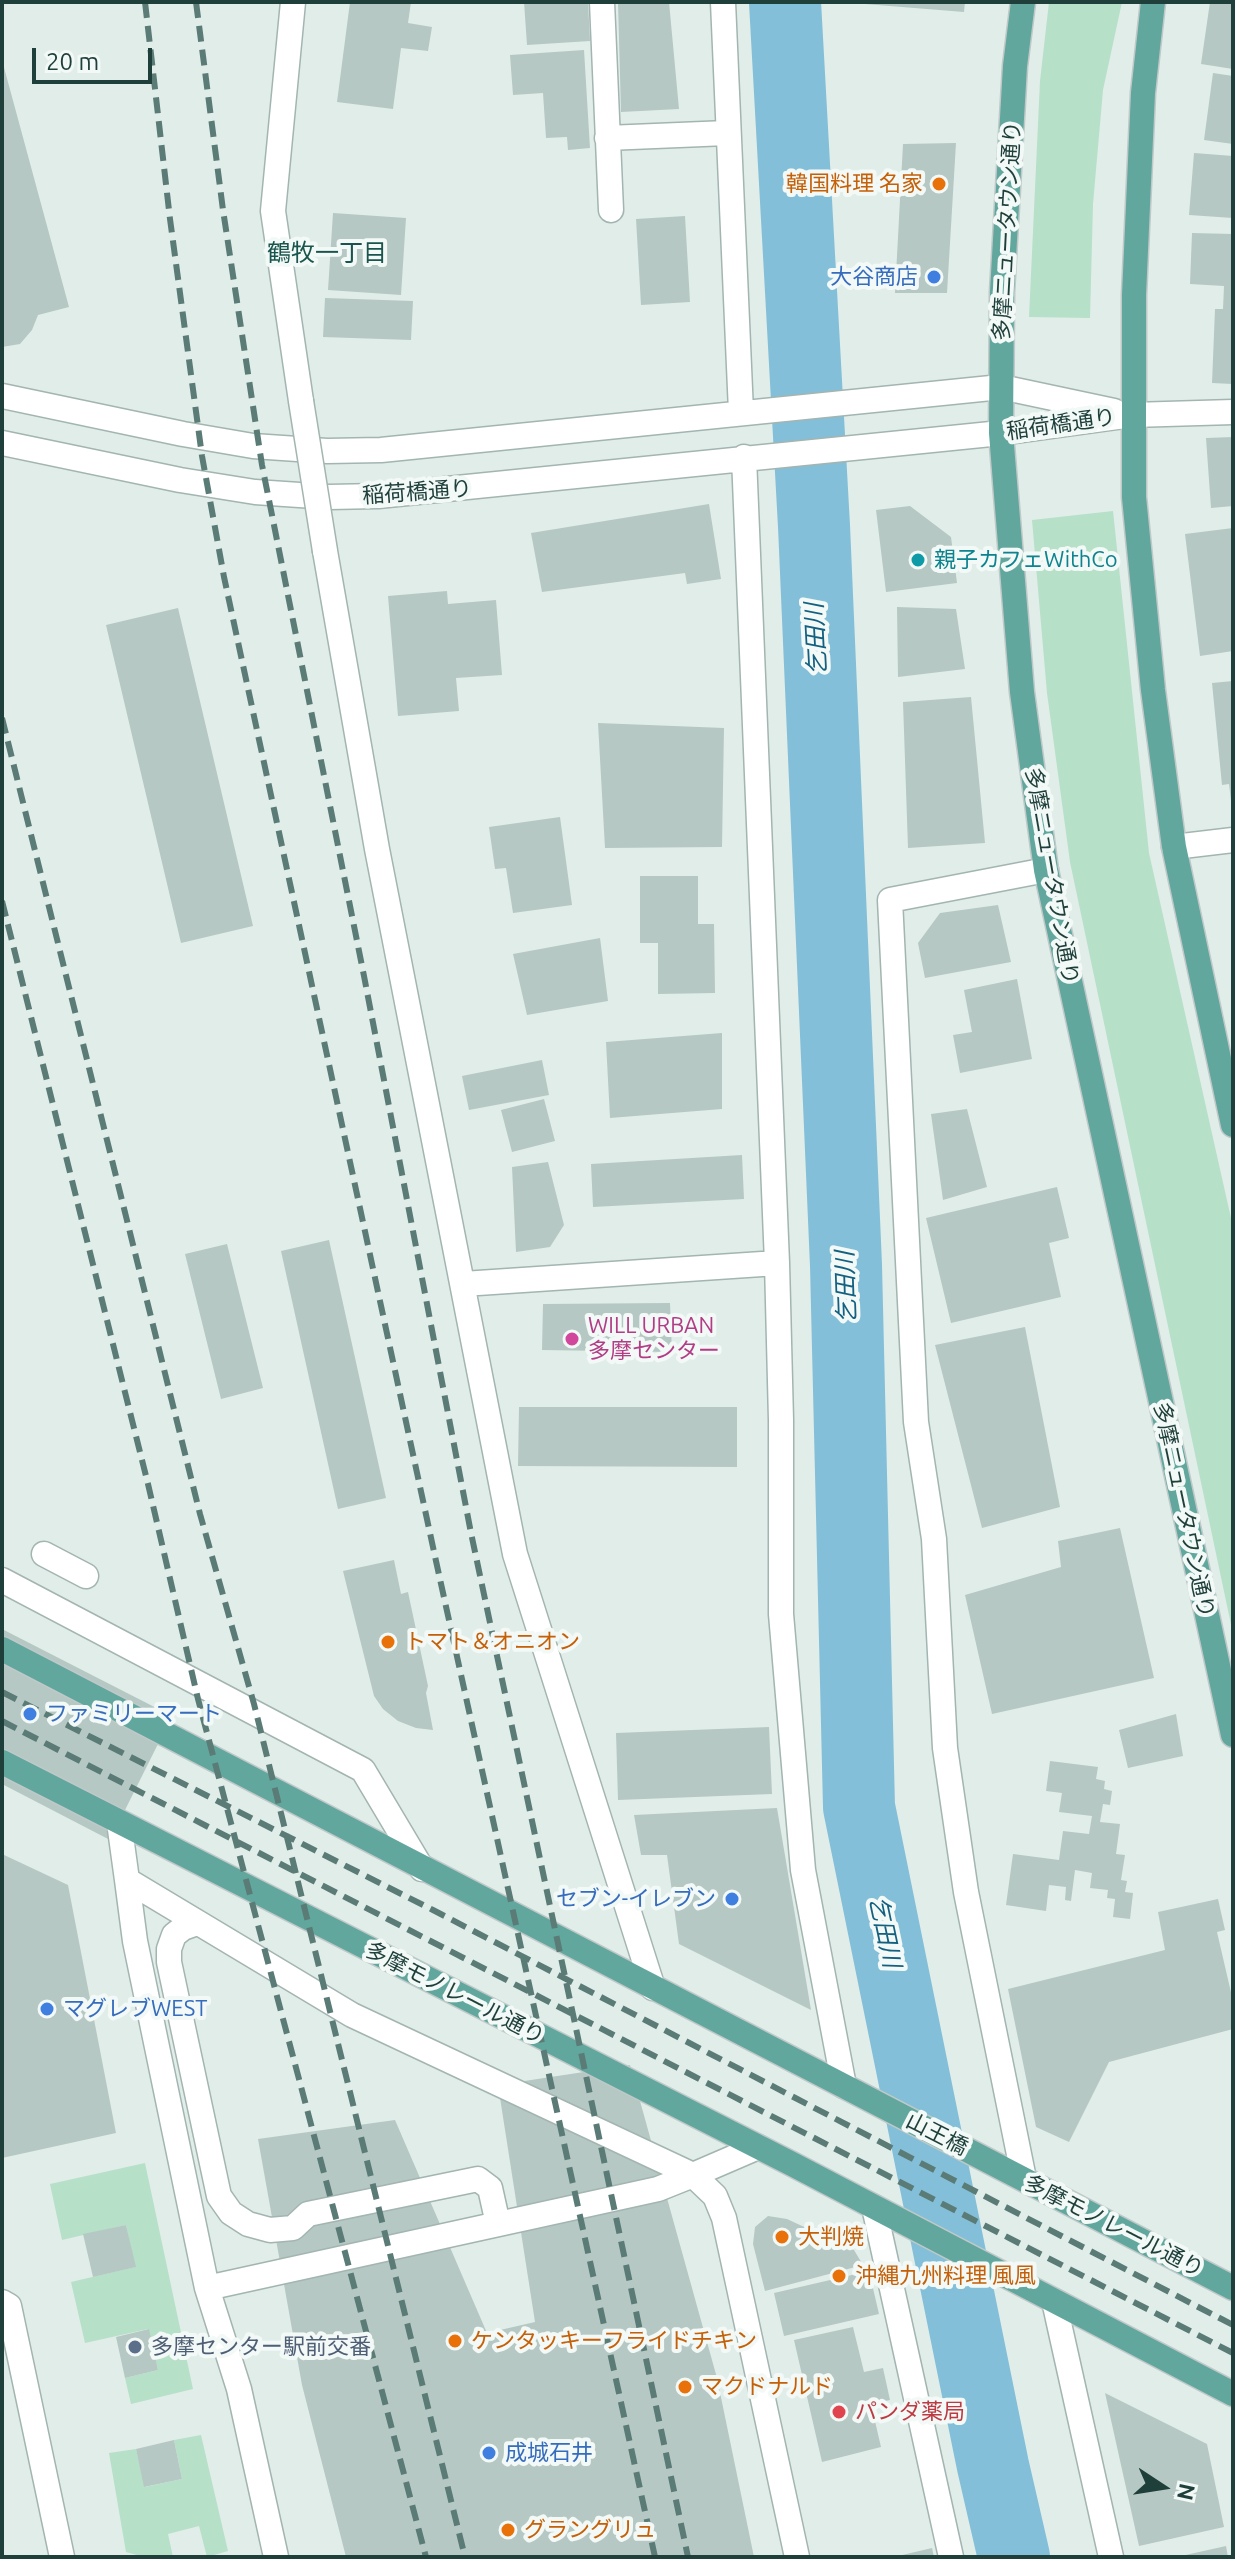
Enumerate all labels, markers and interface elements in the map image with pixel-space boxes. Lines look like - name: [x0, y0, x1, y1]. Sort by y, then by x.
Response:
- scale bar: [36, 32, 156, 82]
- text: 20 m: [46, 48, 99, 75]
- street label: 多摩ニュータウン通り: [988, 120, 1026, 342]
- place label: 韓国料理 名家: [786, 171, 923, 197]
- marker: 韓国料理 名家: [930, 175, 948, 193]
- district label: 鶴牧一丁目: [267, 239, 387, 267]
- place label: 大谷商店: [830, 264, 918, 290]
- marker: 大谷商店: [925, 268, 943, 286]
- street label: 稲荷橋通り: [1005, 403, 1117, 445]
- street label: 稲荷橋通り: [361, 475, 473, 509]
- place label: 親子カフェWithCo: [934, 547, 1118, 573]
- marker: 親子カフェWithCo: [909, 551, 927, 569]
- water label: 乞田川: [800, 602, 832, 676]
- street label: 多摩ニュータウン通り: [1020, 765, 1084, 987]
- water label: 乞田川: [830, 1251, 862, 1323]
- place label: WILL URBAN 多摩センター: [588, 1313, 720, 1364]
- marker: WILL URBAN 多摩センター: [563, 1330, 581, 1348]
- street label: 多摩ニュータウン通り: [1148, 1400, 1220, 1620]
- place label: トマト＆オニオン: [404, 1629, 580, 1655]
- marker: トマト＆オニオン: [379, 1633, 397, 1651]
- place label: ファミリーマート: [46, 1701, 222, 1727]
- marker: ファミリーマート: [21, 1705, 39, 1723]
- place label: セブン-イレブン: [556, 1886, 716, 1912]
- marker: セブン-イレブン: [723, 1890, 741, 1908]
- water label: 乞田川: [863, 1894, 907, 1970]
- street label: 多摩モノレール通り: [361, 1936, 549, 2050]
- place label: マグレブWEST: [63, 1996, 207, 2022]
- marker: マグレブWEST: [38, 2000, 56, 2018]
- street label: 山王橋: [902, 2107, 972, 2161]
- street label: 多摩モノレール通り: [1020, 2169, 1208, 2283]
- place label: 大判焼: [798, 2224, 864, 2250]
- marker: 大判焼: [773, 2228, 791, 2246]
- place label: 沖縄九州料理 風風: [855, 2263, 1036, 2289]
- marker: 沖縄九州料理 風風: [830, 2267, 848, 2285]
- place label: ケンタッキーフライドチキン: [471, 2328, 757, 2354]
- marker: ケンタッキーフライドチキン: [446, 2332, 464, 2350]
- place label: 多摩センター駅前交番: [151, 2334, 371, 2360]
- marker: 多摩センター駅前交番: [126, 2338, 144, 2356]
- place label: マクドナルド: [701, 2374, 833, 2400]
- marker: マクドナルド: [676, 2378, 694, 2396]
- place label: パンダ薬局: [855, 2399, 965, 2425]
- marker: パンダ薬局: [830, 2403, 848, 2421]
- place label: 成城石井: [505, 2440, 593, 2466]
- marker: 成城石井: [480, 2444, 498, 2462]
- north arrow: [1123, 2447, 1203, 2527]
- text: N: [1173, 2481, 1201, 2503]
- place label: グラングリュ: [524, 2517, 656, 2543]
- marker: グラングリュ: [499, 2521, 517, 2539]

